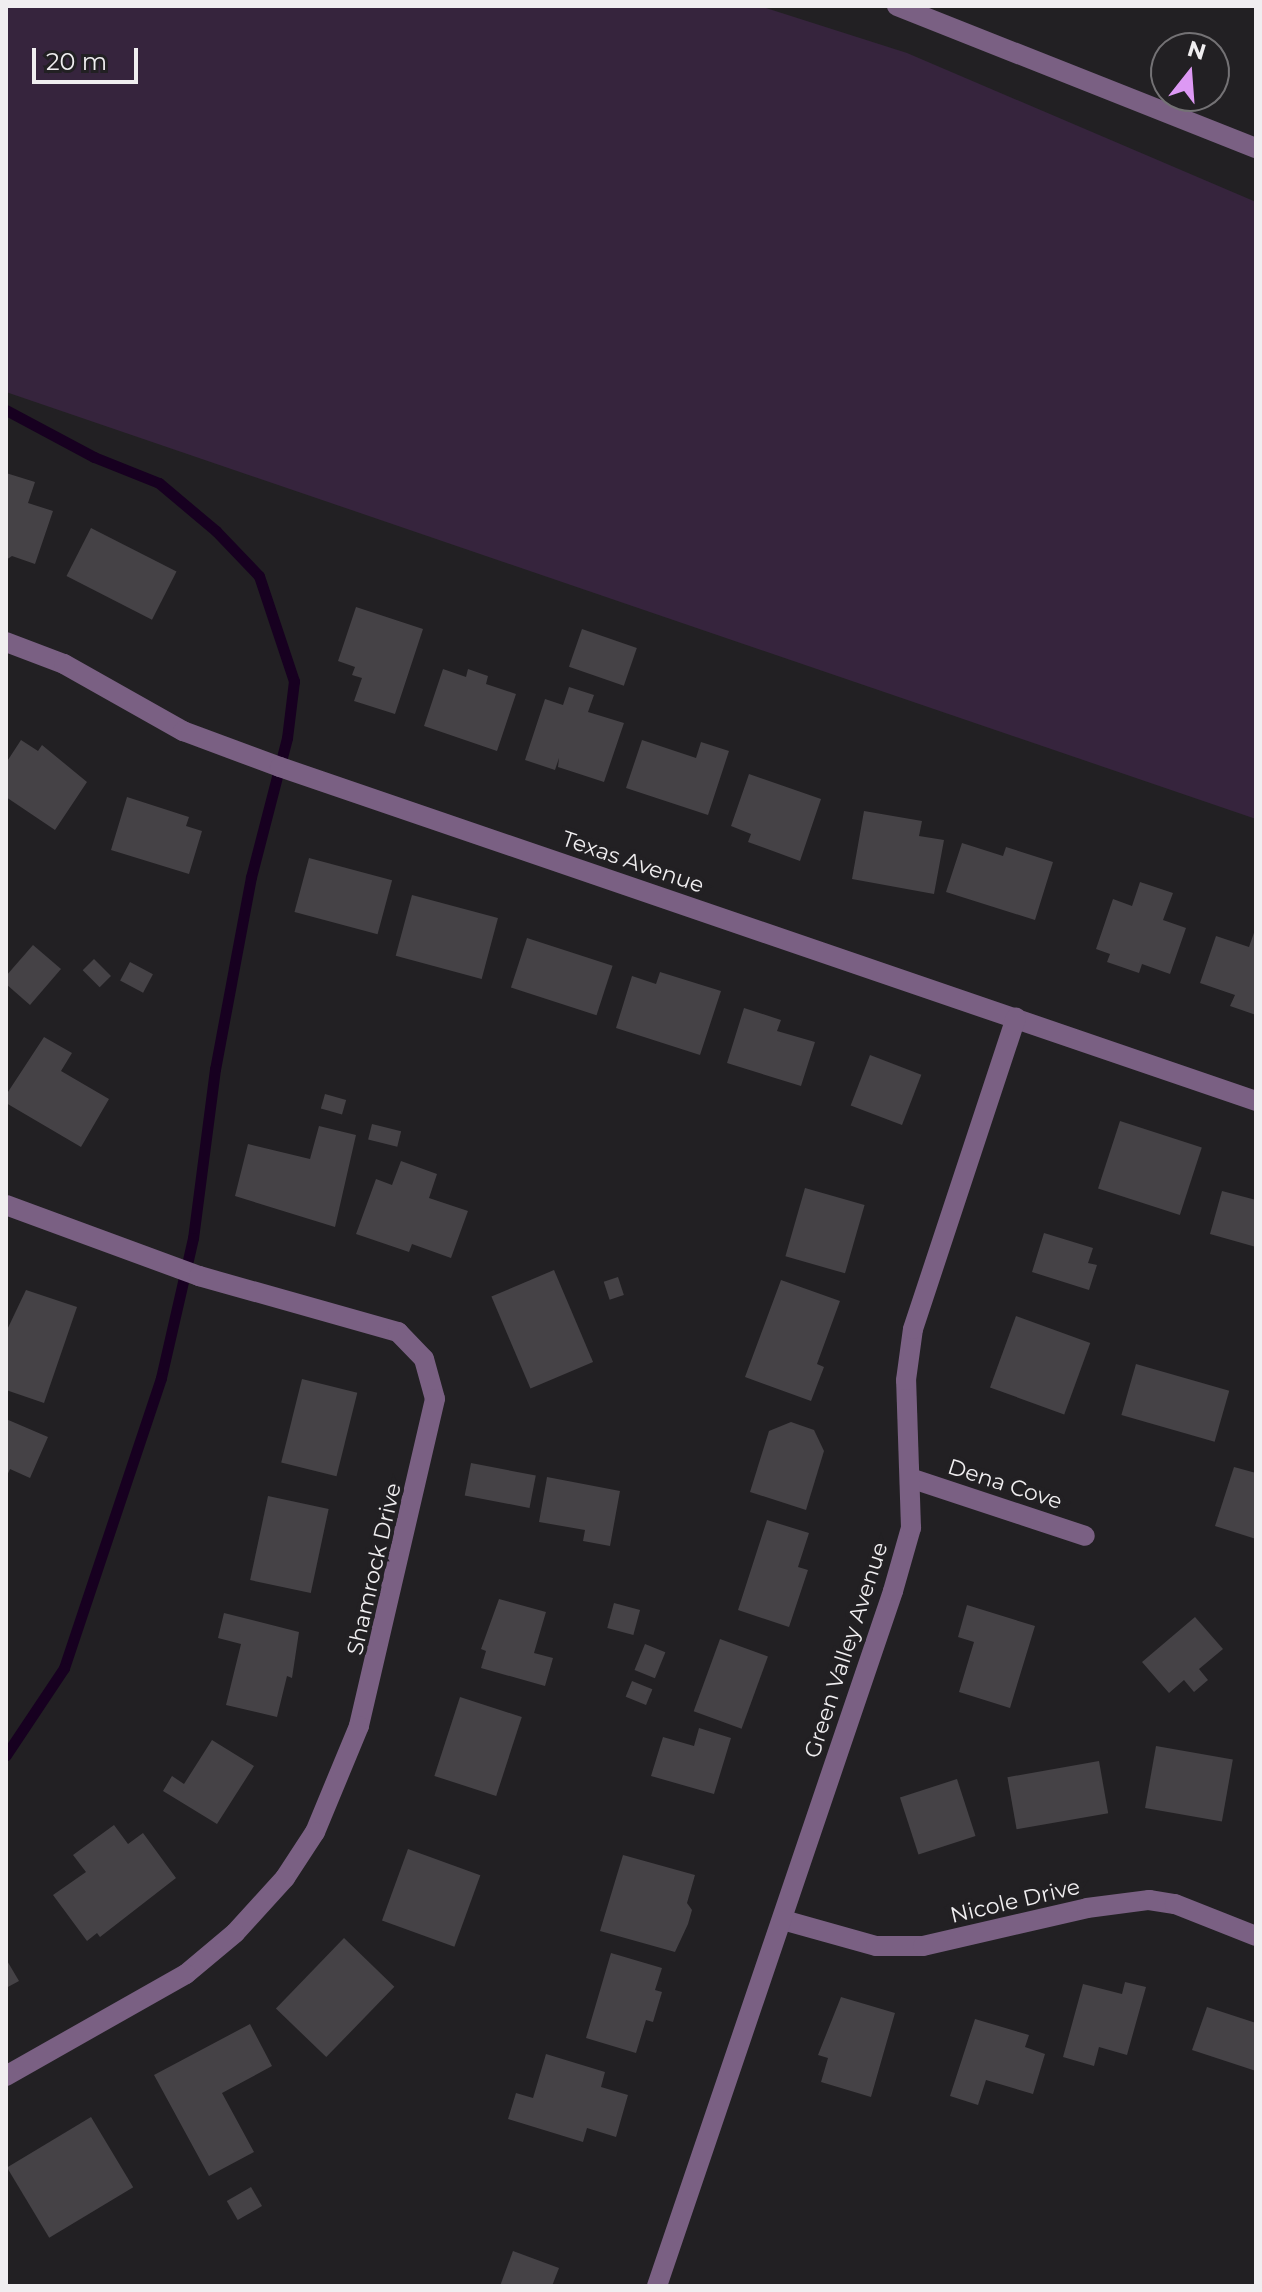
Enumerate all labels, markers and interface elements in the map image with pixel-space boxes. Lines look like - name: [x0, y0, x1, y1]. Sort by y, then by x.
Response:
- scale bar: [36, 32, 142, 82]
- north arrow: [1150, 32, 1230, 112]
- text: N: [1184, 35, 1209, 66]
- text: 20 m: [46, 47, 107, 76]
- street label: Texas Avenue: [559, 825, 707, 899]
- street label: Dena Cove: [945, 1453, 1065, 1515]
- street label: Shamrock Drive: [341, 1480, 407, 1658]
- street label: Green Valley Avenue: [799, 1539, 893, 1761]
- street label: Nicole Drive: [948, 1873, 1082, 1929]

